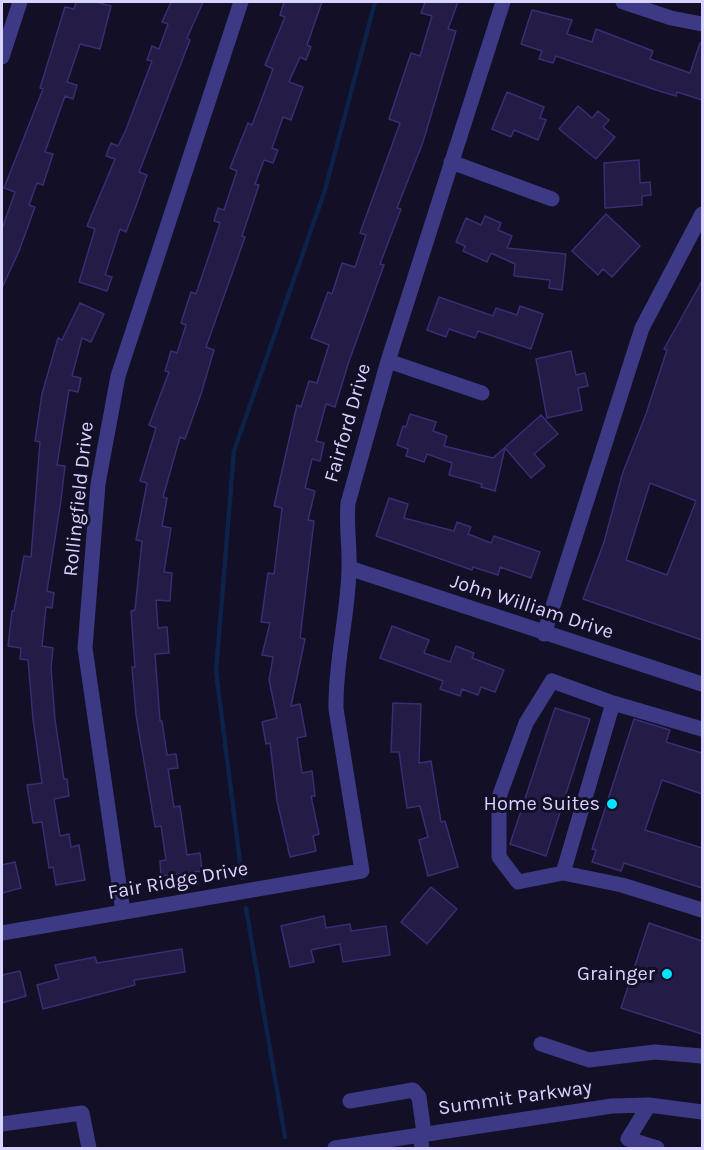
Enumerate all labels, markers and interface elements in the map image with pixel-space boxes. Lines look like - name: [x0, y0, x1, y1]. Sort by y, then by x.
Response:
- street label: Fairford Drive: [320, 361, 376, 485]
- street label: Rollingfield Drive: [59, 420, 99, 578]
- street label: John William Drive: [447, 569, 617, 645]
- place label: Home Suites: [484, 792, 600, 816]
- marker: Home Suites: [605, 797, 619, 811]
- street label: Fair Ridge Drive: [106, 857, 250, 905]
- place label: Grainger: [577, 962, 655, 986]
- marker: Grainger: [660, 967, 674, 981]
- street label: Summit Parkway: [436, 1075, 594, 1121]

